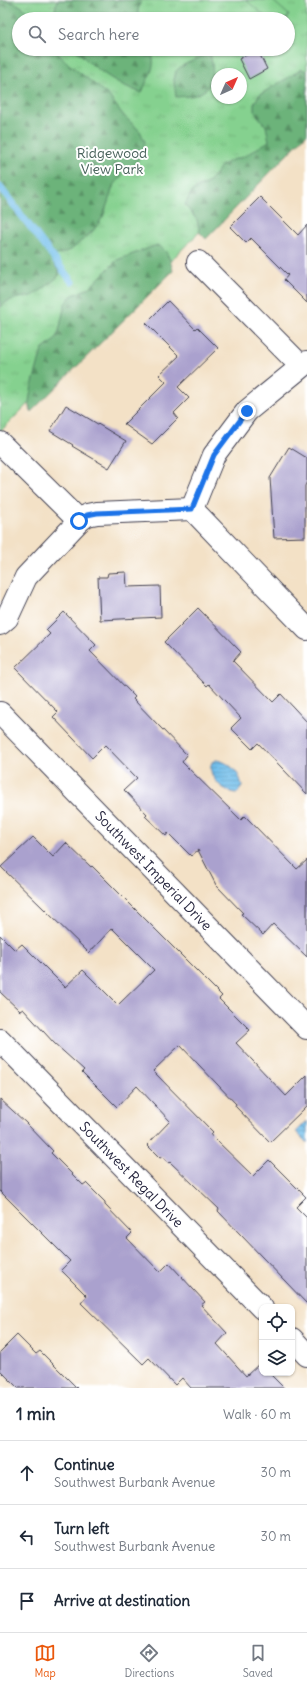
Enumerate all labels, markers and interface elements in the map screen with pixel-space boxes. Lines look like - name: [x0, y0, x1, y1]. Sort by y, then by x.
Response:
- search box: [12, 12, 295, 56]
- icon: search: [26, 23, 48, 45]
- text: Search here: [58, 25, 139, 44]
- north arrow: [211, 68, 247, 104]
- park label: Ridgewood View Park: [77, 144, 147, 178]
- route end: [238, 402, 256, 420]
- route start: [70, 512, 88, 530]
- street label: Southwest Imperial Drive: [91, 807, 216, 934]
- street label: Southwest Regal Drive: [76, 1118, 187, 1231]
- map controls: [259, 1304, 295, 1376]
- button: locate: [259, 1304, 295, 1340]
- button: layers: [259, 1340, 295, 1376]
- text: 1 min: [16, 1403, 55, 1425]
- text: Walk · 60 m: [223, 1406, 291, 1423]
- text: Continue: [54, 1455, 115, 1474]
- icon: ahead: [16, 1462, 38, 1484]
- text: 30 m: [261, 1464, 291, 1481]
- text: Southwest Burbank Avenue: [54, 1474, 215, 1491]
- text: Turn left: [54, 1519, 109, 1538]
- icon: left: [16, 1526, 38, 1548]
- text: 30 m: [261, 1528, 291, 1545]
- text: Southwest Burbank Avenue: [54, 1538, 215, 1555]
- icon: arrive: [16, 1590, 38, 1612]
- text: Arrive at destination: [54, 1591, 190, 1610]
- tab: Map: [34, 1642, 56, 1680]
- tab: Directions: [125, 1642, 174, 1680]
- tab: Saved: [243, 1642, 273, 1680]

